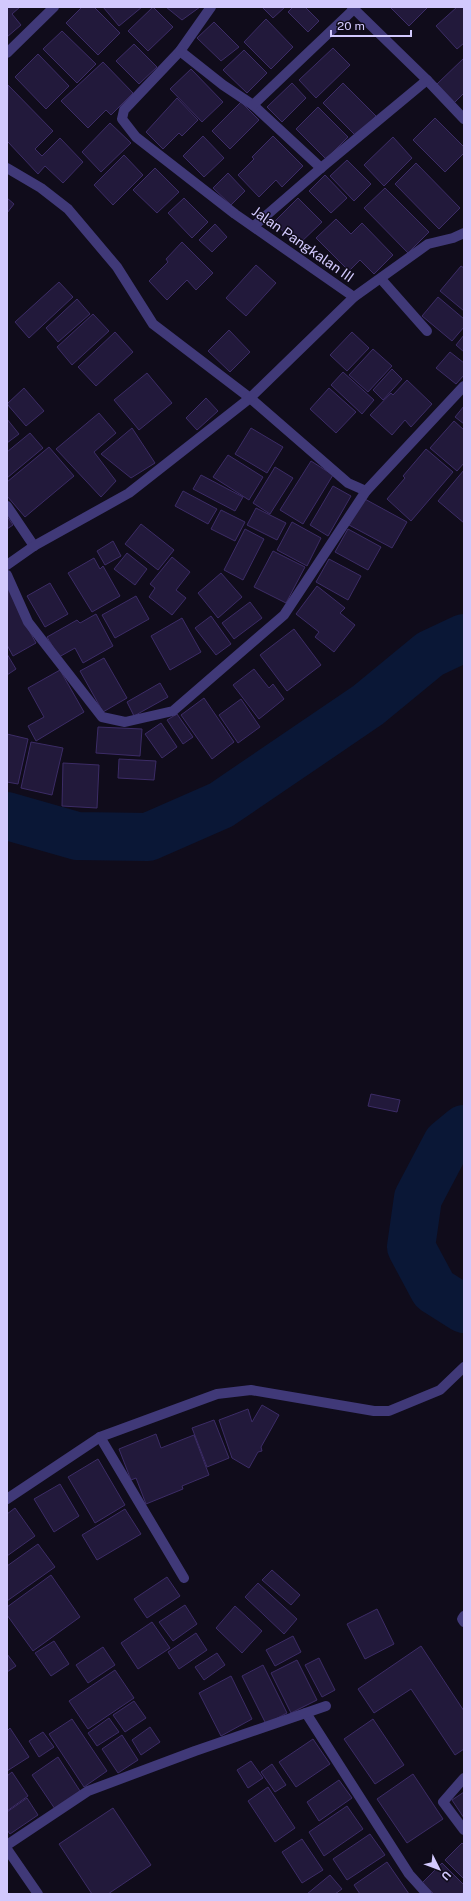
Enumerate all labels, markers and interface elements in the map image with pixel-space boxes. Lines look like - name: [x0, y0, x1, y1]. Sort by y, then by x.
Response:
- scale bar: [331, 12, 411, 38]
- text: 20 m: [337, 19, 365, 33]
- street label: Jalan Pangkalan III: [249, 203, 357, 285]
- north arrow: [419, 1849, 459, 1889]
- text: U: [439, 1869, 454, 1883]

